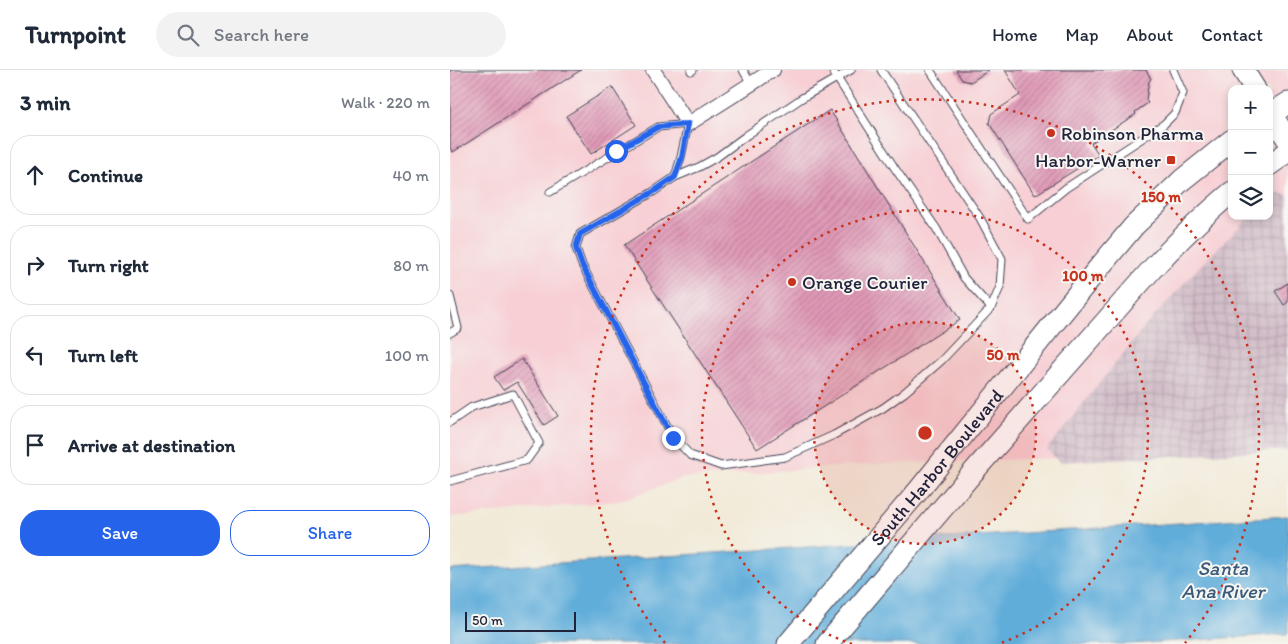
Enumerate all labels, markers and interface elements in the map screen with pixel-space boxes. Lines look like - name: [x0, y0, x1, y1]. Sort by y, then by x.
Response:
- search box: [156, 12, 506, 57]
- text: Turnpoint: [25, 20, 126, 49]
- icon: search: [174, 21, 202, 49]
- text: Search here: [214, 23, 309, 46]
- text: Home: [992, 24, 1038, 46]
- text: Map: [1066, 24, 1099, 46]
- text: About: [1127, 24, 1173, 46]
- text: Contact: [1201, 24, 1263, 46]
- map controls: [1228, 85, 1273, 220]
- button: +: [1228, 85, 1273, 130]
- text: 3 min: [20, 90, 70, 115]
- text: Walk · 220 m: [341, 93, 430, 112]
- place label: Robinson Pharma: [1061, 122, 1204, 145]
- marker: Robinson Pharma: [1045, 127, 1057, 139]
- button: −: [1228, 130, 1273, 175]
- route start: [605, 140, 628, 163]
- place label: Harbor-Warner: [1035, 149, 1161, 172]
- marker: Harbor-Warner: [1165, 154, 1177, 166]
- icon: ahead: [21, 161, 49, 189]
- text: Continue: [68, 164, 143, 187]
- text: 40 m: [392, 166, 429, 185]
- button: layers: [1228, 175, 1273, 220]
- text: 150 m: [1141, 188, 1181, 206]
- icon: right: [21, 251, 49, 279]
- text: Turn right: [68, 254, 149, 277]
- text: 80 m: [393, 256, 429, 275]
- text: 100 m: [1062, 267, 1104, 285]
- place label: Orange Courier: [802, 271, 928, 294]
- marker: Orange Courier: [786, 276, 798, 288]
- icon: left: [21, 341, 49, 369]
- text: Turn left: [68, 344, 138, 367]
- text: 100 m: [385, 346, 429, 365]
- text: 50 m: [986, 346, 1020, 364]
- street label: South Harbor Boulevard: [866, 384, 1008, 551]
- centre of rings: [916, 424, 934, 442]
- route end: [662, 427, 685, 450]
- icon: arrive: [21, 431, 49, 459]
- text: Arrive at destination: [68, 434, 235, 457]
- button: Save: [20, 510, 220, 556]
- button: Share: [230, 510, 430, 556]
- water label: Santa Ana River: [1181, 556, 1267, 603]
- scale bar: [465, 609, 576, 632]
- text: 50 m: [472, 612, 503, 629]

